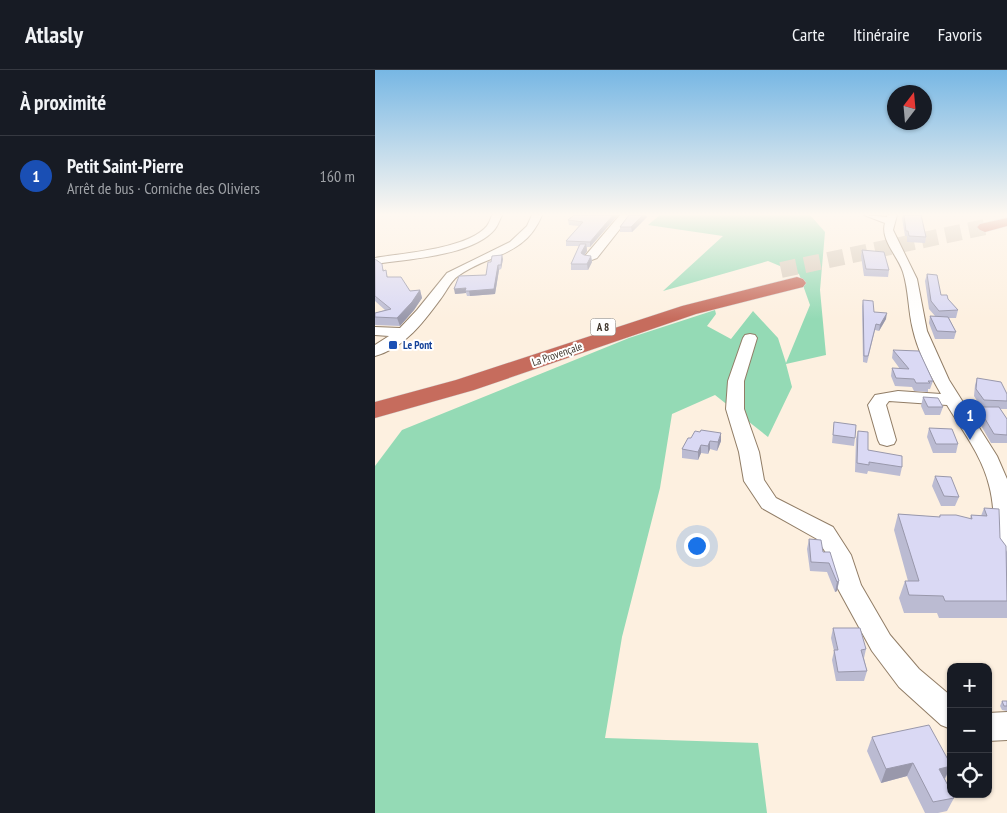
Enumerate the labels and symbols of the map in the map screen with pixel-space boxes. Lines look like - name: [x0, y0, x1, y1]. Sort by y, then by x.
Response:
- north arrow: [887, 85, 932, 130]
- road number: A 8: [591, 318, 615, 336]
- place label: Le Pont: [403, 338, 433, 352]
- marker: Le Pont: [387, 339, 399, 351]
- street label: La Provençale: [530, 339, 585, 369]
- pin: 1: [954, 399, 986, 440]
- your location: [684, 533, 710, 559]

